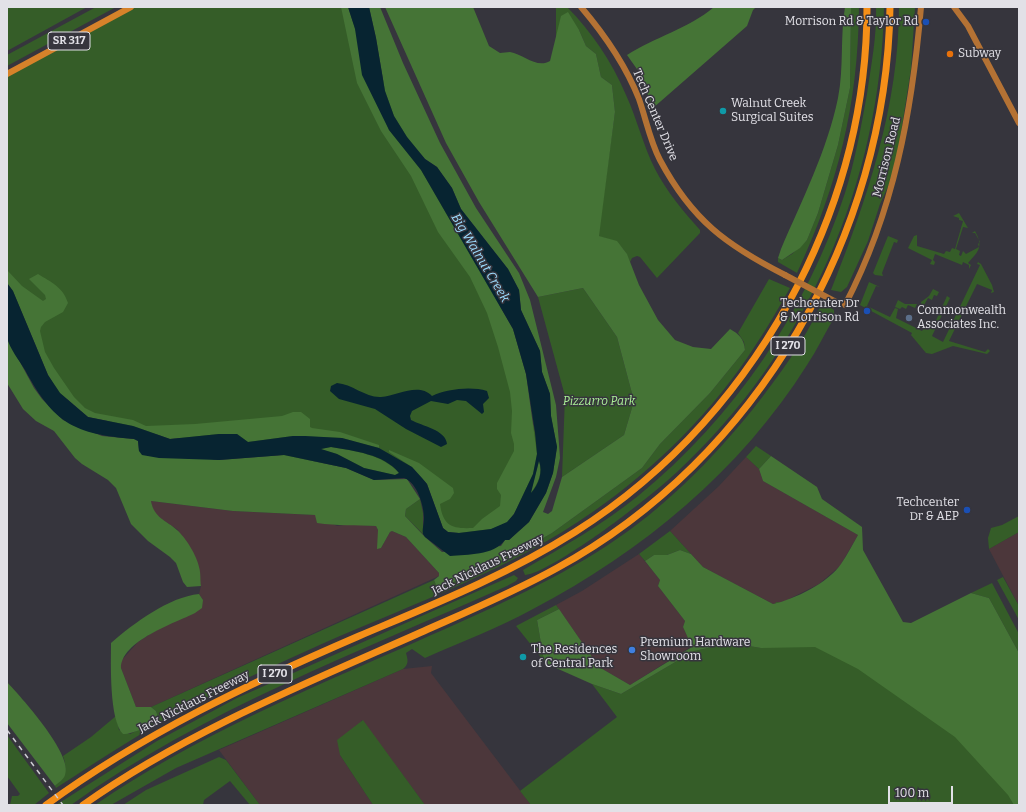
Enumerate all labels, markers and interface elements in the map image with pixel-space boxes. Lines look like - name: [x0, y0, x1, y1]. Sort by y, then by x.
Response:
- place label: Morrison Rd & Taylor Rd: [785, 15, 918, 29]
- marker: Morrison Rd & Taylor Rd: [921, 17, 931, 27]
- road number: SR 317: [48, 32, 90, 50]
- place label: Subway: [958, 47, 1001, 61]
- marker: Subway: [945, 49, 955, 59]
- street label: Tech Center Drive: [629, 67, 681, 163]
- place label: Walnut Creek Surgical Suites: [731, 97, 813, 125]
- marker: Walnut Creek Surgical Suites: [718, 106, 728, 116]
- street label: Morrison Road: [870, 115, 904, 199]
- water label: Big Walnut Creek: [447, 211, 513, 305]
- place label: Techcenter Dr & Morrison Rd: [780, 297, 859, 325]
- place label: Commonwealth Associates Inc.: [917, 304, 1006, 332]
- marker: Techcenter Dr & Morrison Rd: [862, 306, 872, 316]
- marker: Commonwealth Associates Inc.: [904, 313, 914, 323]
- road number: I 270: [771, 337, 805, 355]
- park label: Pizzurro Park: [563, 395, 635, 409]
- place label: Techcenter Dr & AEP: [896, 496, 959, 524]
- marker: Techcenter Dr & AEP: [962, 505, 972, 515]
- street label: Jack Nicklaus Freeway: [430, 532, 546, 598]
- place label: Premium Hardware Showroom: [640, 636, 750, 664]
- place label: The Residences of Central Park: [531, 643, 617, 671]
- marker: Premium Hardware Showroom: [627, 645, 637, 655]
- marker: The Residences of Central Park: [518, 652, 528, 662]
- road number: I 270: [258, 665, 292, 683]
- street label: Jack Nicklaus Freeway: [136, 668, 252, 736]
- scale bar: [890, 778, 955, 804]
- text: 100 m: [895, 786, 929, 800]

